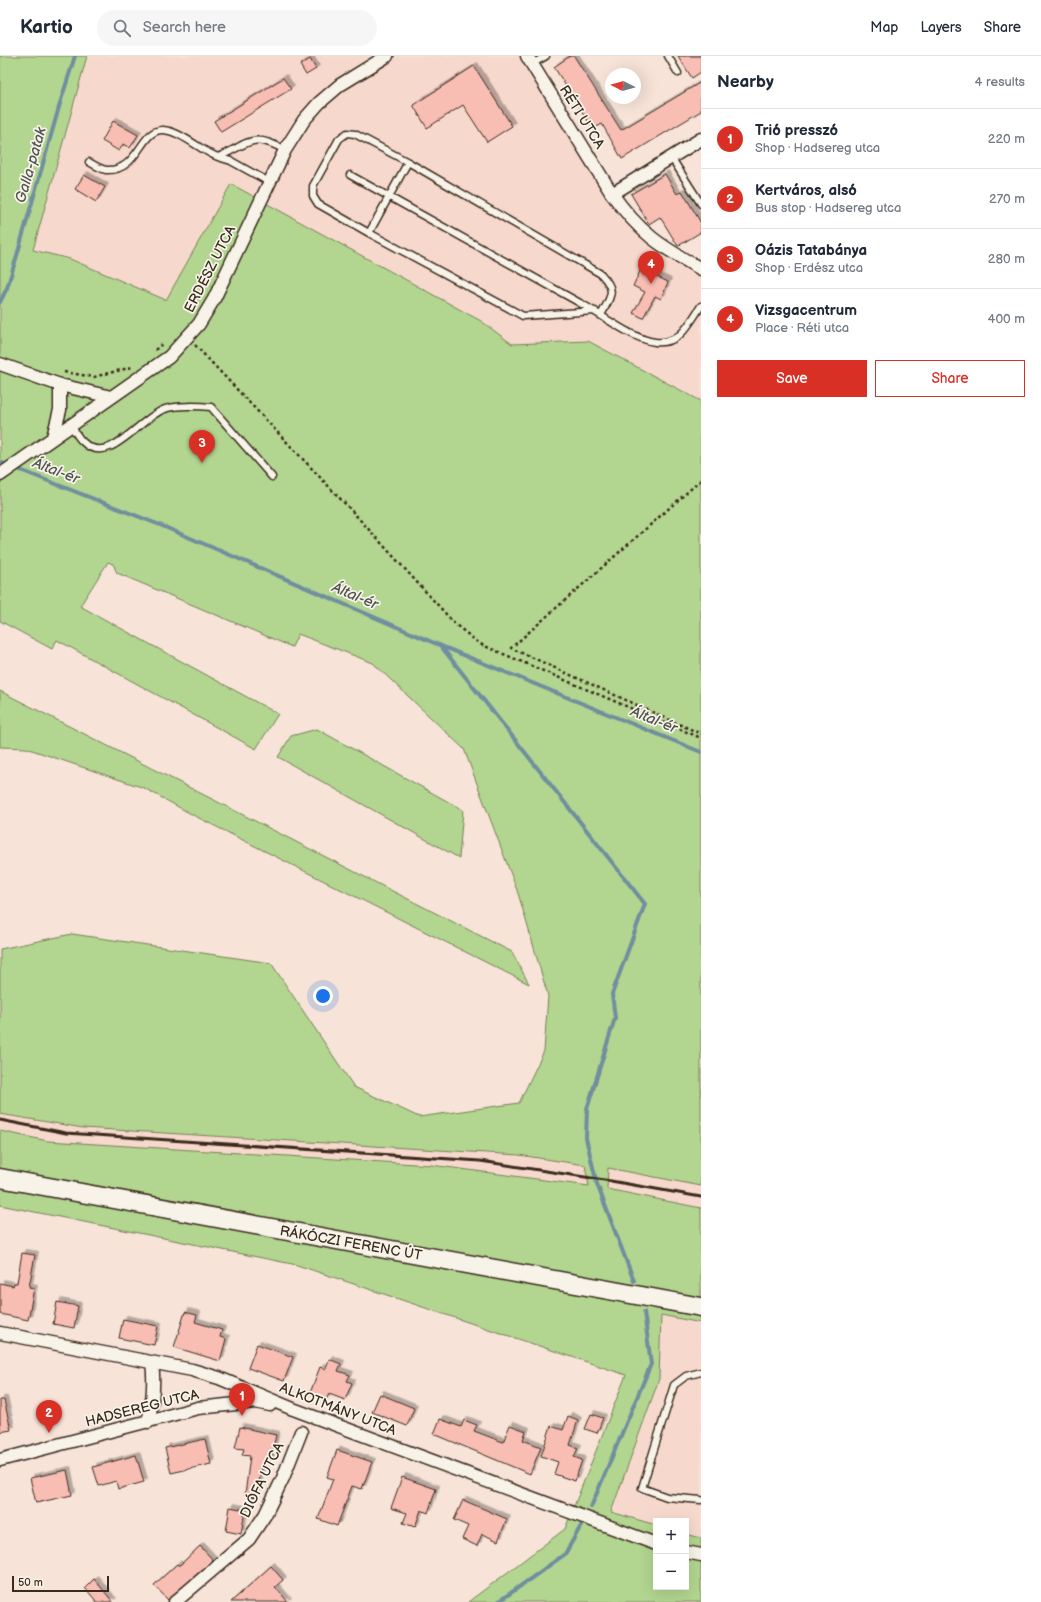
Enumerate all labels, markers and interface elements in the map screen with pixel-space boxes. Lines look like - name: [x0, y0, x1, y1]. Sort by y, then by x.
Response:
- search box: [97, 10, 377, 46]
- text: Kartio: [20, 16, 73, 39]
- icon: search: [111, 17, 133, 39]
- text: Search here: [143, 18, 226, 37]
- text: Map: [870, 19, 898, 36]
- text: Layers: [920, 19, 962, 36]
- text: Share: [984, 19, 1021, 36]
- north arrow: [605, 68, 641, 104]
- text: Nearby: [717, 72, 774, 92]
- text: 4 results: [975, 74, 1025, 90]
- street label: RÉTI UTCA: [556, 82, 609, 152]
- text: Trió presszó: [755, 121, 838, 140]
- water label: Galla-patak: [11, 124, 51, 205]
- text: 1: [727, 131, 733, 147]
- text: 220 m: [988, 131, 1025, 147]
- text: Shop · Hadsereg utca: [755, 140, 880, 156]
- text: Kertváros, alsó: [755, 181, 857, 200]
- text: 2: [726, 191, 734, 207]
- text: 270 m: [989, 191, 1025, 207]
- text: Bus stop · Hadsereg utca: [755, 200, 901, 216]
- street label: ERDÉSZ UTCA: [180, 222, 239, 315]
- text: Oázis Tatabánya: [755, 241, 867, 260]
- pin: 4: [638, 251, 664, 284]
- text: 3: [726, 251, 734, 267]
- text: 280 m: [988, 251, 1025, 267]
- text: Shop · Erdész utca: [755, 260, 863, 276]
- text: Vizsgacentrum: [755, 301, 857, 320]
- text: 4: [726, 311, 734, 327]
- text: 400 m: [988, 311, 1025, 327]
- text: Place · Réti utca: [755, 320, 849, 336]
- button: Save: [717, 360, 867, 397]
- button: Share: [875, 360, 1025, 397]
- pin: 3: [189, 430, 215, 463]
- water label: Által-ér: [29, 453, 84, 489]
- water label: Által-ér: [328, 577, 382, 615]
- water label: Által-ér: [627, 702, 682, 738]
- your location: [313, 986, 333, 1006]
- street label: RÁKÓCZI FERENC ÚT: [279, 1221, 424, 1264]
- street label: ALKOTMÁNY UTCA: [277, 1378, 399, 1439]
- pin: 1: [229, 1383, 255, 1416]
- street label: HADSEREG UTCA: [84, 1386, 201, 1430]
- pin: 2: [36, 1400, 62, 1433]
- street label: DIÓFA UTCA: [236, 1439, 288, 1520]
- map controls: [653, 1518, 689, 1590]
- button: +: [653, 1518, 689, 1554]
- button: −: [653, 1554, 689, 1590]
- scale bar: [12, 1574, 109, 1593]
- text: 50 m: [18, 1576, 43, 1589]

